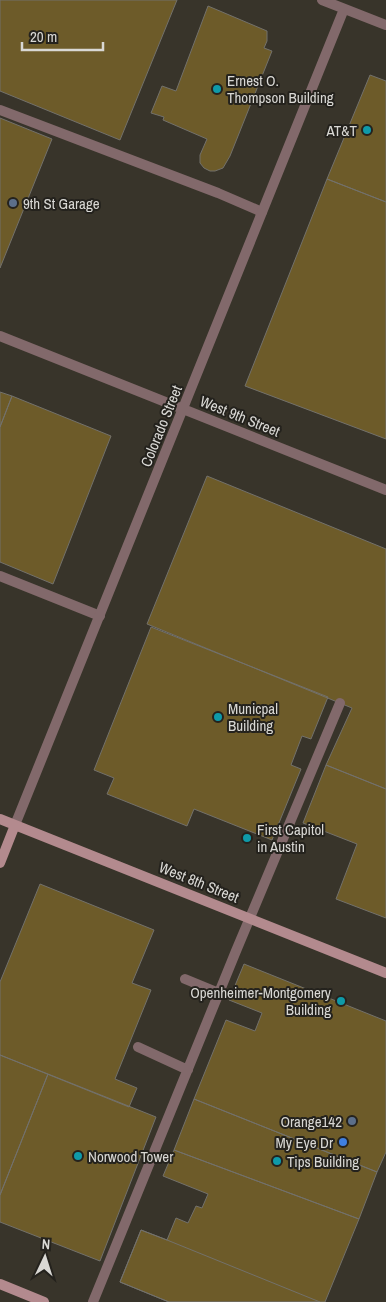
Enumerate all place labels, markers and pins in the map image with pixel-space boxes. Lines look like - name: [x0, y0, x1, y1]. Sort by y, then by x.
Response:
- place label: Ernest O. Thompson Building: [227, 70, 334, 108]
- marker: Ernest O. Thompson Building: [211, 83, 223, 95]
- place label: AT&T: [325, 120, 357, 141]
- marker: AT&T: [361, 124, 373, 136]
- place label: 9th St Garage: [23, 193, 100, 214]
- marker: 9th St Garage: [7, 197, 19, 209]
- place label: Municpal Building: [228, 698, 278, 736]
- marker: Municpal Building: [212, 711, 224, 723]
- place label: First Capitol in Austin: [257, 819, 324, 857]
- marker: First Capitol in Austin: [241, 832, 253, 844]
- place label: Openheimer-Montgomery Building: [190, 982, 332, 1020]
- marker: Openheimer-Montgomery Building: [335, 995, 347, 1007]
- place label: Orange142: [280, 1111, 342, 1132]
- marker: Orange142: [346, 1115, 358, 1127]
- place label: My Eye Dr: [276, 1132, 333, 1153]
- marker: My Eye Dr: [337, 1136, 349, 1148]
- place label: Norwood Tower: [88, 1146, 173, 1167]
- marker: Norwood Tower: [72, 1150, 84, 1162]
- place label: Tips Building: [287, 1151, 359, 1172]
- marker: Tips Building: [271, 1155, 283, 1167]

